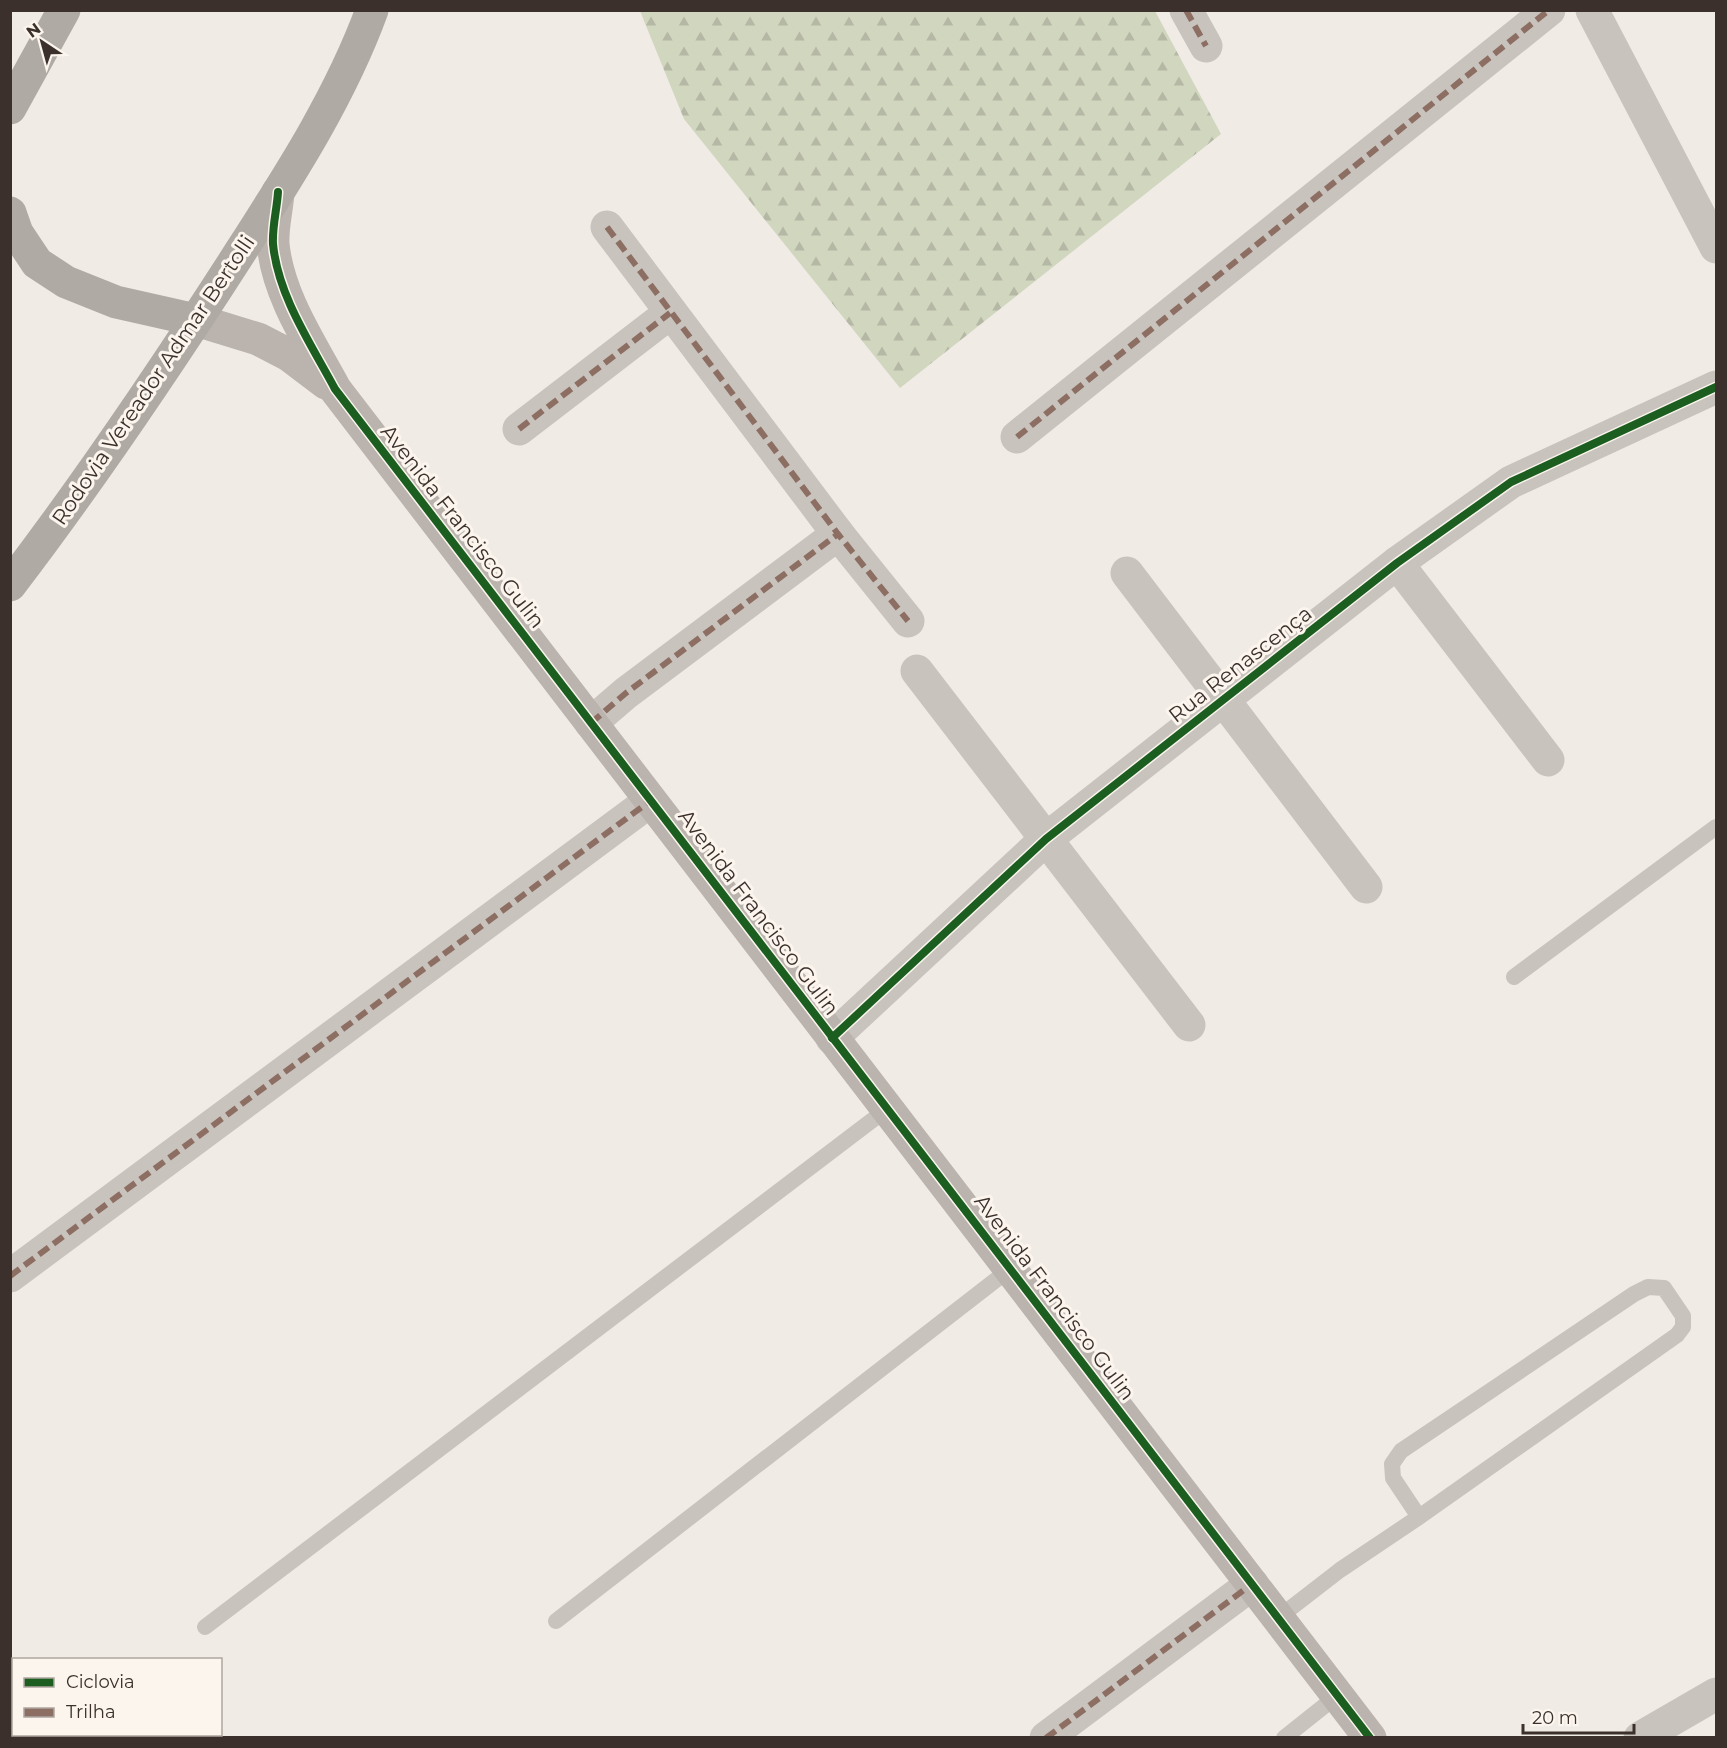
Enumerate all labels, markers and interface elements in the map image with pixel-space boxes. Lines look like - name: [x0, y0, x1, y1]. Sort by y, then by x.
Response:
- north arrow: [12, 12, 72, 72]
- text: N: [23, 19, 44, 42]
- street label: Rodovia Vereador Admar Bertolli: [46, 230, 260, 530]
- street label: Avenida Francisco Gulin: [376, 419, 550, 633]
- street label: Rua Renascença: [1164, 600, 1316, 728]
- street label: Avenida Francisco Gulin: [673, 804, 845, 1020]
- street label: Avenida Francisco Gulin: [969, 1189, 1141, 1405]
- legend: [12, 1658, 222, 1736]
- text: Ciclovia: [66, 1671, 135, 1693]
- scale bar: [1523, 1697, 1634, 1735]
- text: Trilha: [66, 1701, 116, 1723]
- text: 20 m: [1532, 1707, 1578, 1729]

